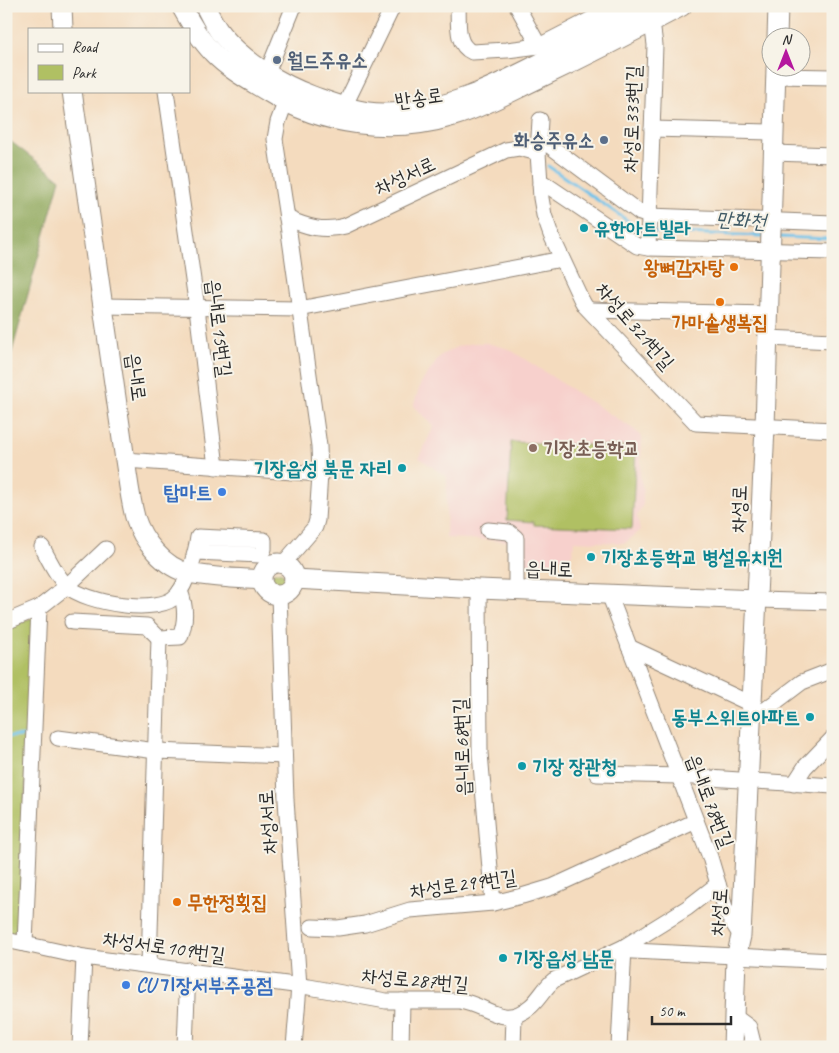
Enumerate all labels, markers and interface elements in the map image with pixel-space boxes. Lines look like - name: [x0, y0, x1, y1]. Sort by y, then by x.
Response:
- legend: [28, 28, 190, 92]
- north arrow: [762, 28, 812, 78]
- text: N: [782, 31, 793, 48]
- text: Road: [72, 38, 99, 57]
- place label: 월드주유소: [287, 48, 367, 73]
- marker: 월드주유소: [271, 54, 283, 66]
- text: Park: [72, 64, 97, 83]
- street label: 차성로333번길: [618, 65, 646, 173]
- street label: 반송로: [393, 82, 445, 114]
- place label: 화승주유소: [514, 128, 594, 153]
- marker: 화승주유소: [598, 134, 610, 146]
- street label: 차성서로: [371, 151, 439, 201]
- water label: 만화천: [715, 206, 769, 234]
- place label: 유한아트빌라: [594, 216, 691, 241]
- marker: 유한아트빌라: [578, 222, 590, 234]
- place label: 왕뼈감자탕: [644, 255, 725, 280]
- marker: 왕뼈감자탕: [728, 261, 740, 273]
- street label: 차성로321번길: [590, 277, 680, 375]
- street label: 읍내로15번길: [201, 278, 237, 378]
- marker: 가마솥생복집: [714, 296, 726, 308]
- place label: 가마솥생복집: [672, 310, 768, 335]
- street label: 읍내로: [120, 351, 152, 403]
- place label: 기장초등학교: [543, 436, 640, 461]
- marker: 기장초등학교: [527, 442, 539, 454]
- place label: 기장읍성 북문 자리: [254, 456, 392, 481]
- marker: 기장읍성 북문 자리: [396, 462, 408, 474]
- place label: 탑마트: [164, 480, 212, 505]
- street label: 차성로: [726, 484, 752, 534]
- marker: 탑마트: [216, 486, 228, 498]
- place label: 기장초등학교 병설유치원: [601, 545, 783, 570]
- marker: 기장초등학교 병설유치원: [585, 551, 597, 563]
- street label: 읍내로: [524, 556, 574, 582]
- street label: 읍내로68번길: [448, 697, 476, 797]
- place label: 동부스위트아파트: [671, 705, 800, 730]
- marker: 동부스위트아파트: [804, 711, 816, 723]
- street label: 읍내로78번길: [681, 751, 739, 851]
- place label: 기장 장관청: [532, 754, 617, 779]
- marker: 기장 장관청: [516, 760, 528, 772]
- street label: 차성서로: [253, 789, 283, 855]
- street label: 차성로299번길: [408, 864, 518, 904]
- street label: 차성로: [705, 887, 733, 937]
- place label: 무한정횟집: [187, 890, 267, 915]
- marker: 무한정횟집: [171, 896, 183, 908]
- street label: 차성서로109번길: [101, 926, 227, 968]
- place label: 기장읍성 남문: [513, 946, 614, 971]
- marker: 기장읍성 남문: [497, 952, 509, 964]
- street label: 차성로287번길: [360, 963, 470, 997]
- place label: CU 기장서부주공점: [136, 973, 272, 998]
- marker: CU 기장서부주공점: [120, 979, 132, 991]
- scale bar: [652, 993, 730, 1025]
- text: 50 m: [659, 1002, 686, 1021]

